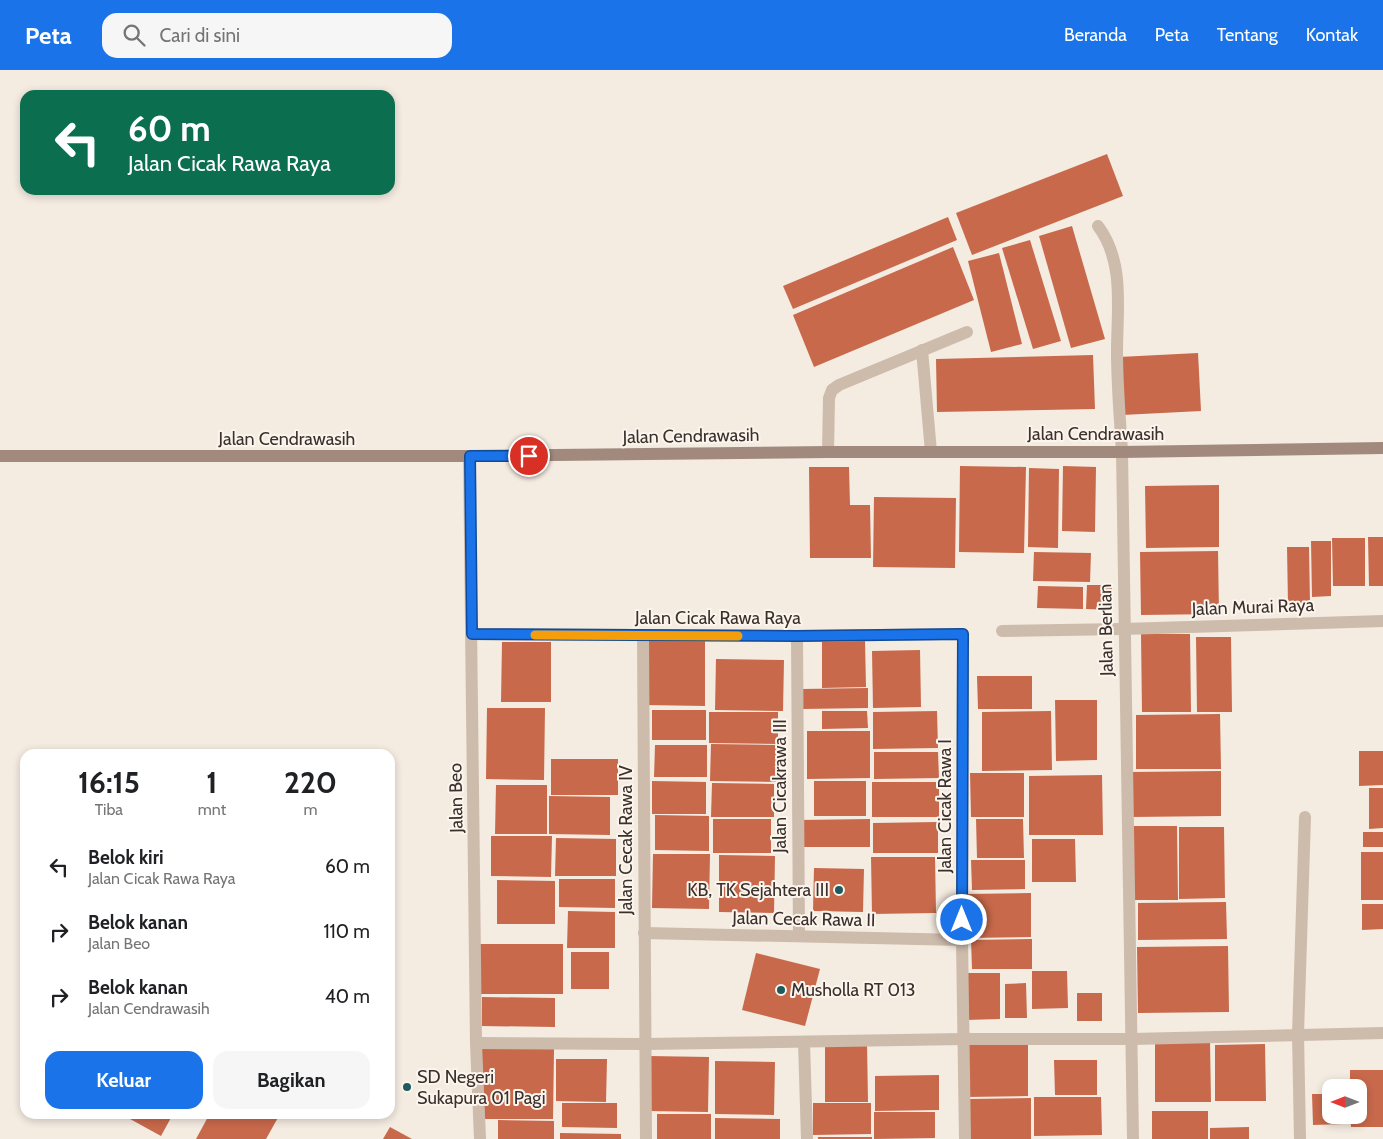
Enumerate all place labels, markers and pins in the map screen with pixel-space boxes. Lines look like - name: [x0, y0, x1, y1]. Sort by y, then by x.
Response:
- pin: [508, 435, 550, 477]
- place label: KB, TK Sejahtera III: [687, 879, 829, 901]
- marker: KB, TK Sejahtera III: [833, 884, 845, 896]
- place label: Musholla RT 013: [791, 979, 916, 1001]
- marker: Musholla RT 013: [775, 984, 787, 996]
- place label: SD Negeri Sukapura 01 Pagi: [417, 1066, 545, 1109]
- marker: SD Negeri Sukapura 01 Pagi: [401, 1081, 413, 1093]

